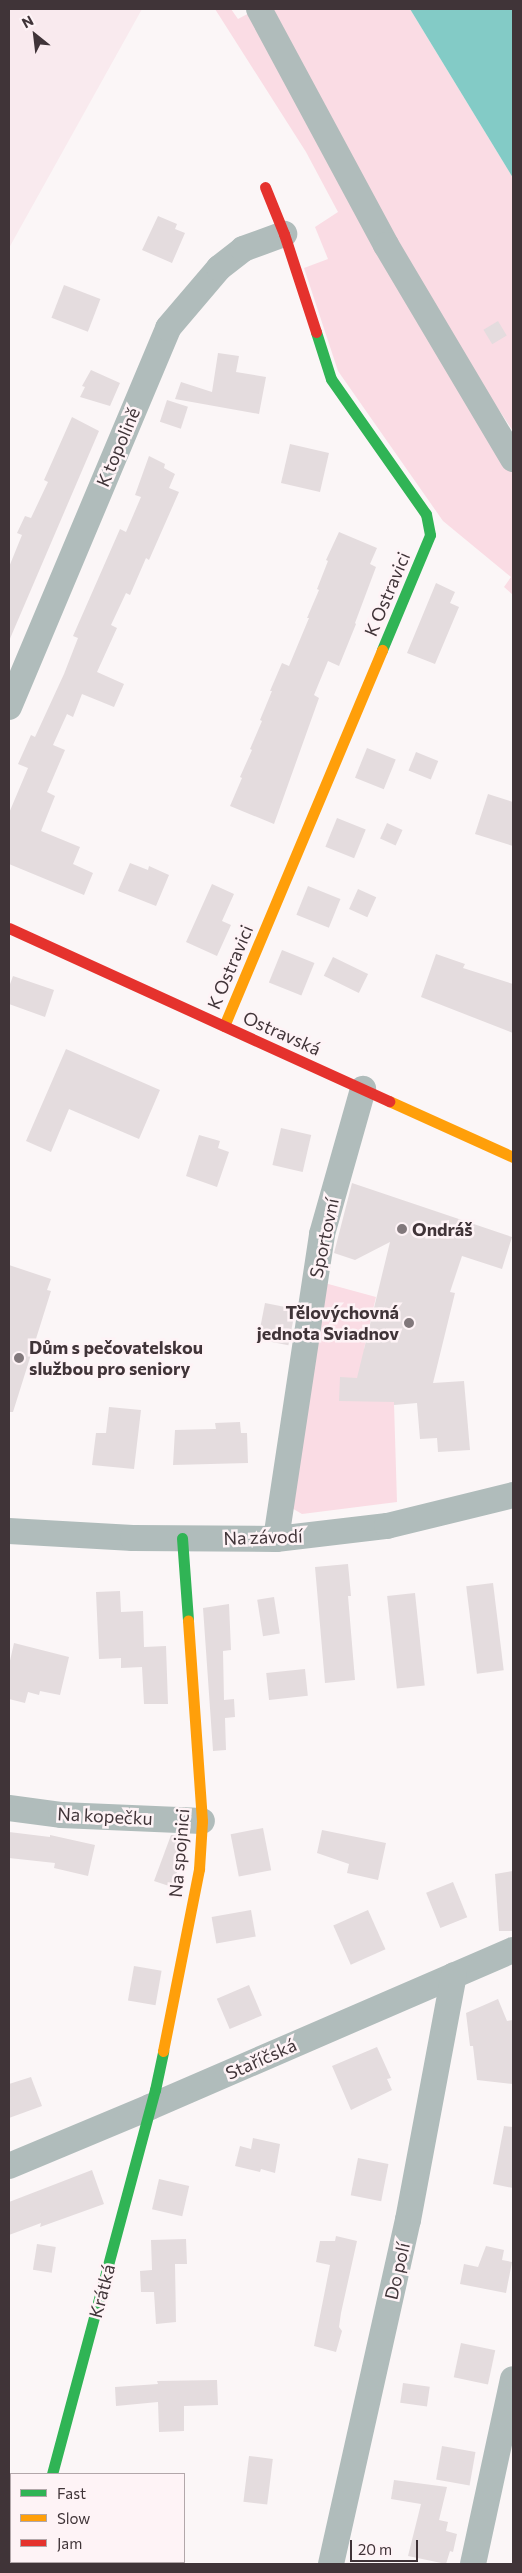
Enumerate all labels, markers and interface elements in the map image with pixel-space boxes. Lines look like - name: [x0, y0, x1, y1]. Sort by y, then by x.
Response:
- north arrow: [10, 10, 60, 60]
- text: N: [19, 11, 36, 31]
- street label: K topolině: [92, 404, 144, 490]
- street label: K Ostravici: [360, 549, 414, 639]
- street label: K Ostravici: [203, 922, 257, 1012]
- street label: Ostravská: [240, 1006, 324, 1060]
- street label: Sportovní: [305, 1196, 343, 1280]
- place label: Ondráš: [412, 1218, 473, 1240]
- marker: Ondráš: [396, 1223, 408, 1235]
- place label: Tělovýchovná jednota Sviadnov: [257, 1302, 399, 1345]
- marker: Tělovýchovná jednota Sviadnov: [403, 1317, 415, 1329]
- place label: Dům s pečovatelskou službou pro seniory: [29, 1337, 203, 1380]
- marker: Dům s pečovatelskou službou pro seniory: [13, 1352, 25, 1364]
- street label: Na závodí: [223, 1525, 303, 1549]
- street label: Na kopečku: [57, 1803, 153, 1829]
- street label: Na spojnici: [164, 1808, 194, 1898]
- street label: Staříčská: [222, 2034, 300, 2084]
- street label: Do polí: [380, 2240, 414, 2302]
- street label: Krátká: [84, 2262, 120, 2320]
- legend: [10, 2473, 185, 2563]
- text: Fast: [57, 2484, 86, 2502]
- text: Slow: [57, 2509, 90, 2527]
- scale bar: [352, 2530, 420, 2562]
- text: Jam: [57, 2534, 82, 2552]
- text: 20 m: [358, 2540, 392, 2558]

